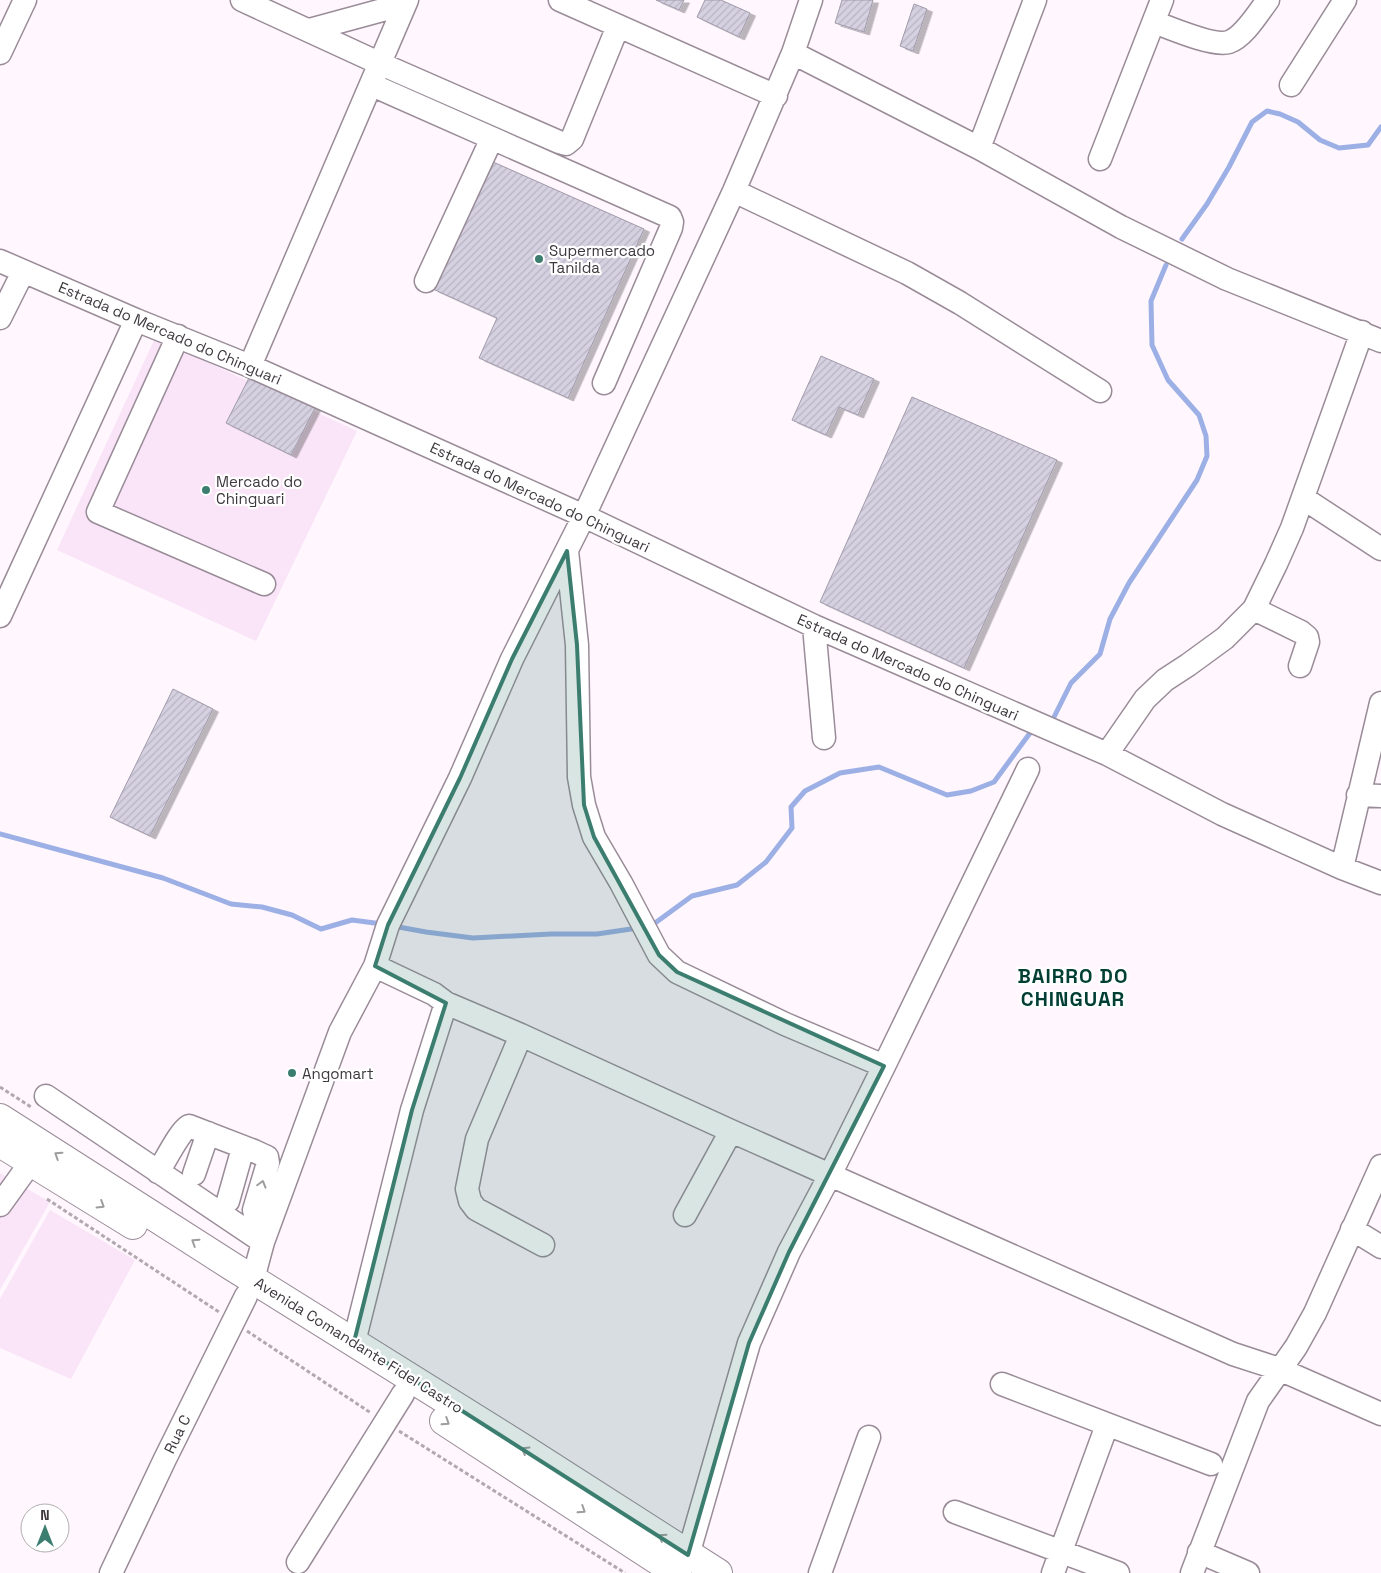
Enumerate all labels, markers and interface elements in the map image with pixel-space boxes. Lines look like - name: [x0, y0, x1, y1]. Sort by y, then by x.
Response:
- place label: Supermercado Tanilda: [549, 241, 655, 277]
- marker: Supermercado Tanilda: [533, 253, 545, 265]
- street label: Estrada do Mercado do Chinguari: [56, 277, 284, 389]
- street label: Estrada do Mercado do Chinguari: [427, 438, 653, 556]
- place label: Mercado do Chinguari: [216, 472, 302, 508]
- marker: Mercado do Chinguari: [200, 484, 212, 496]
- street label: Estrada do Mercado do Chinguari: [794, 609, 1022, 725]
- district label: BAIRRO DO CHINGUAR: [1018, 963, 1128, 1012]
- place label: Angomart: [302, 1064, 374, 1083]
- marker: Angomart: [286, 1067, 298, 1079]
- one-way arrow: [54, 1152, 63, 1161]
- one-way arrow: [257, 1180, 267, 1189]
- one-way arrow: [95, 1199, 104, 1209]
- one-way arrow: [191, 1239, 200, 1249]
- street label: Avenida Comandante Fidel Castro: [251, 1273, 467, 1417]
- street label: Rua C: [160, 1412, 194, 1456]
- one-way arrow: [440, 1416, 450, 1425]
- one-way arrow: [521, 1446, 530, 1456]
- north arrow: [20, 1503, 70, 1553]
- one-way arrow: [577, 1504, 586, 1514]
- text: N: [40, 1506, 50, 1524]
- one-way arrow: [658, 1534, 667, 1544]

